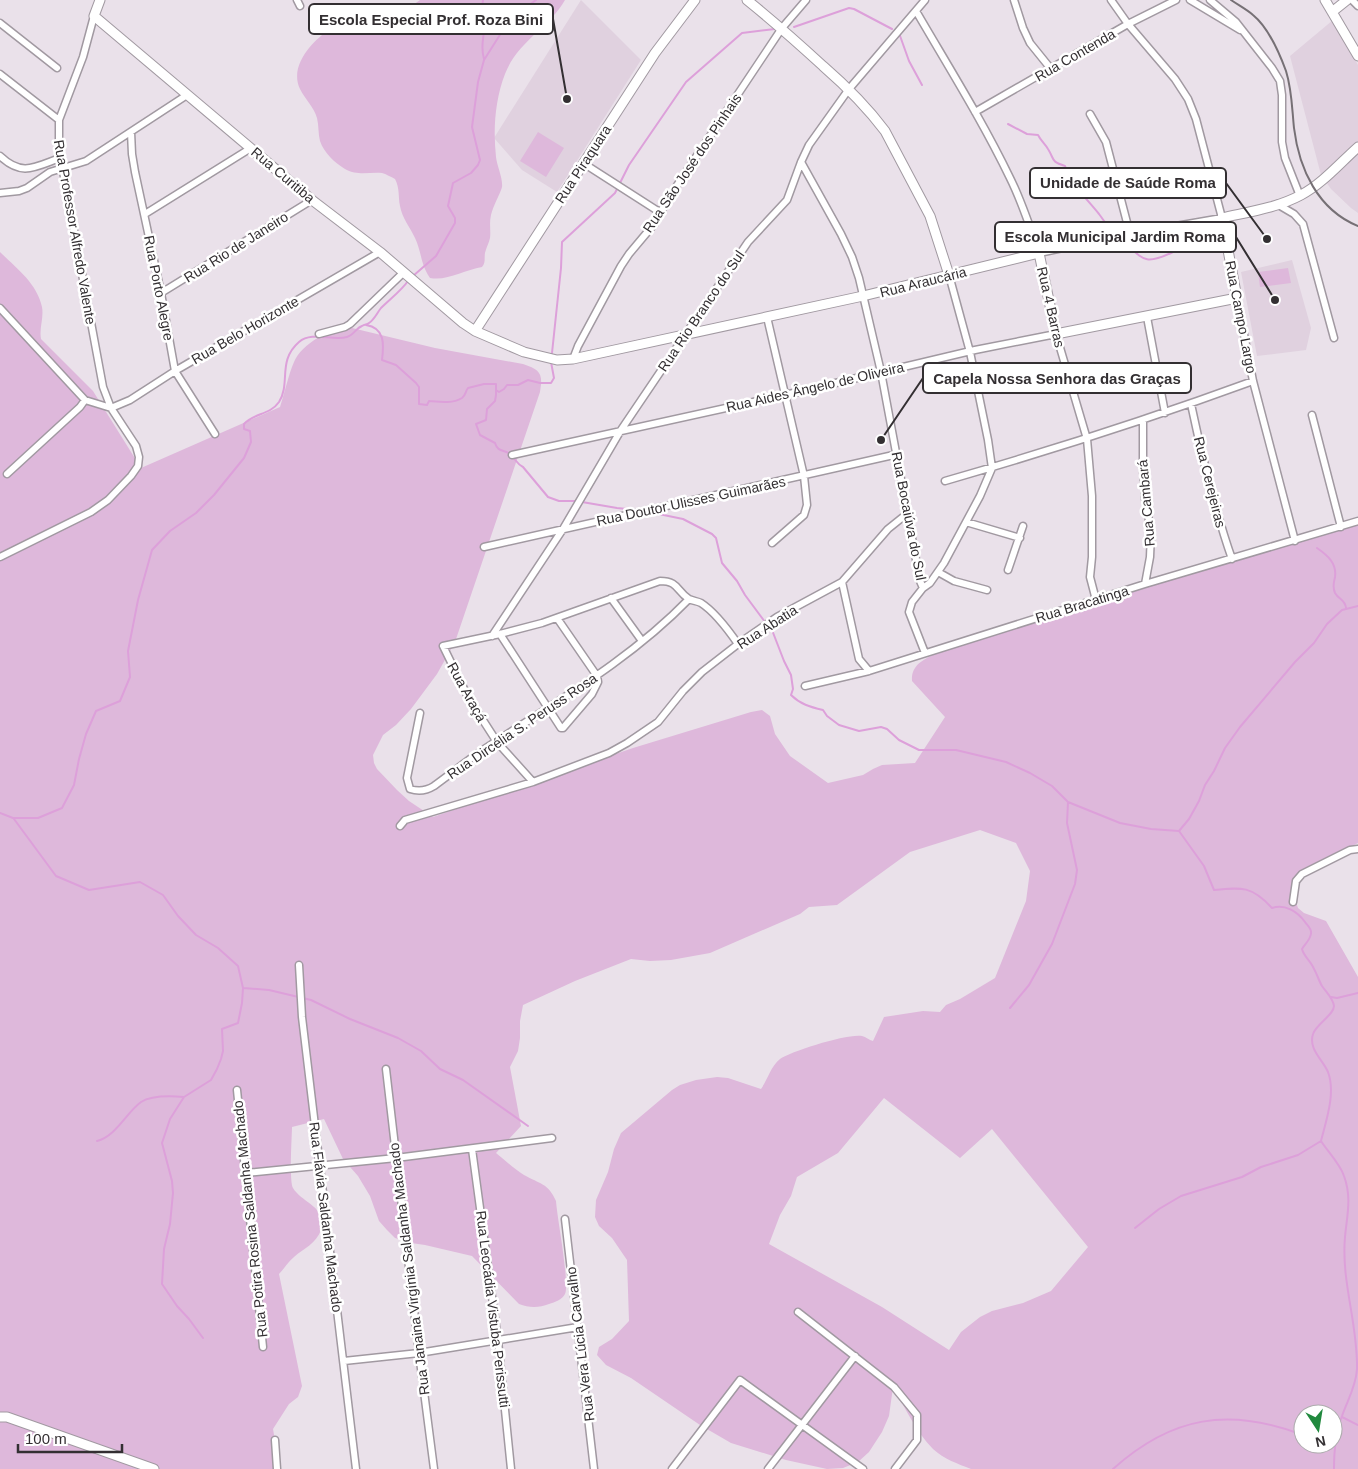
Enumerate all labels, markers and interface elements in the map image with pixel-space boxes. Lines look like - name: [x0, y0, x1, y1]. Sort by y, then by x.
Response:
- callout: Escola Especial Prof. Roza Bini: [309, 4, 553, 34]
- text: Escola Especial Prof. Roza Bini: [319, 11, 543, 28]
- street label: Rua Contenda: [1032, 25, 1118, 85]
- street label: Rua São José dos Pinhais: [639, 90, 745, 236]
- street label: Rua Piraquara: [552, 122, 614, 206]
- street label: Rua Professor Alfredo Valente: [51, 138, 99, 326]
- street label: Rua Curitiba: [248, 144, 318, 206]
- callout: Unidade de Saúde Roma: [1030, 168, 1226, 198]
- text: Unidade de Saúde Roma: [1040, 174, 1217, 191]
- street label: Rua Rio de Janeiro: [181, 208, 291, 286]
- callout: Escola Municipal Jardim Roma: [995, 222, 1236, 252]
- text: Escola Municipal Jardim Roma: [1005, 228, 1226, 245]
- street label: Rua Porto Alegre: [141, 234, 177, 342]
- street label: Rua Rio Branco do Sul: [655, 247, 747, 375]
- street label: Rua Campo Largo: [1222, 259, 1260, 375]
- street label: Rua Araucária: [878, 263, 968, 300]
- street label: Rua 4 Barras: [1034, 265, 1068, 349]
- street label: Rua Belo Horizonte: [188, 293, 302, 367]
- street label: Rua Aides Ângelo de Oliveira: [724, 359, 906, 415]
- callout: Capela Nossa Senhora das Graças: [923, 363, 1191, 393]
- text: Capela Nossa Senhora das Graças: [933, 370, 1181, 387]
- street label: Rua Cerejeiras: [1191, 435, 1229, 529]
- street label: Rua Bocaiúva do Sul: [889, 450, 929, 582]
- street label: Rua Cambará: [1134, 459, 1158, 547]
- street label: Rua Doutor Ulisses Guimarães: [595, 473, 787, 529]
- street label: Rua Bracatinga: [1034, 582, 1131, 626]
- street label: Rua Abatia: [734, 602, 800, 652]
- street label: Rua Araçá: [444, 660, 490, 725]
- street label: Rua Dircélia S. Peruss Rosa: [444, 670, 600, 782]
- street label: Rua Potira Rosina Saldanha Machado: [230, 1100, 270, 1338]
- street label: Rua Flávia Saldanha Machado: [306, 1121, 346, 1313]
- street label: Rua Janaina Virgínia Saldanha Machado: [386, 1142, 432, 1396]
- street label: Rua Leocádia Vistuba Perissutti: [473, 1210, 513, 1408]
- street label: Rua Vera Lúcia Carvalho: [563, 1266, 597, 1422]
- north arrow: [1293, 1404, 1343, 1454]
- scale bar: [18, 1422, 121, 1454]
- text: 100 m: [25, 1430, 67, 1447]
- text: N: [1314, 1433, 1327, 1451]

